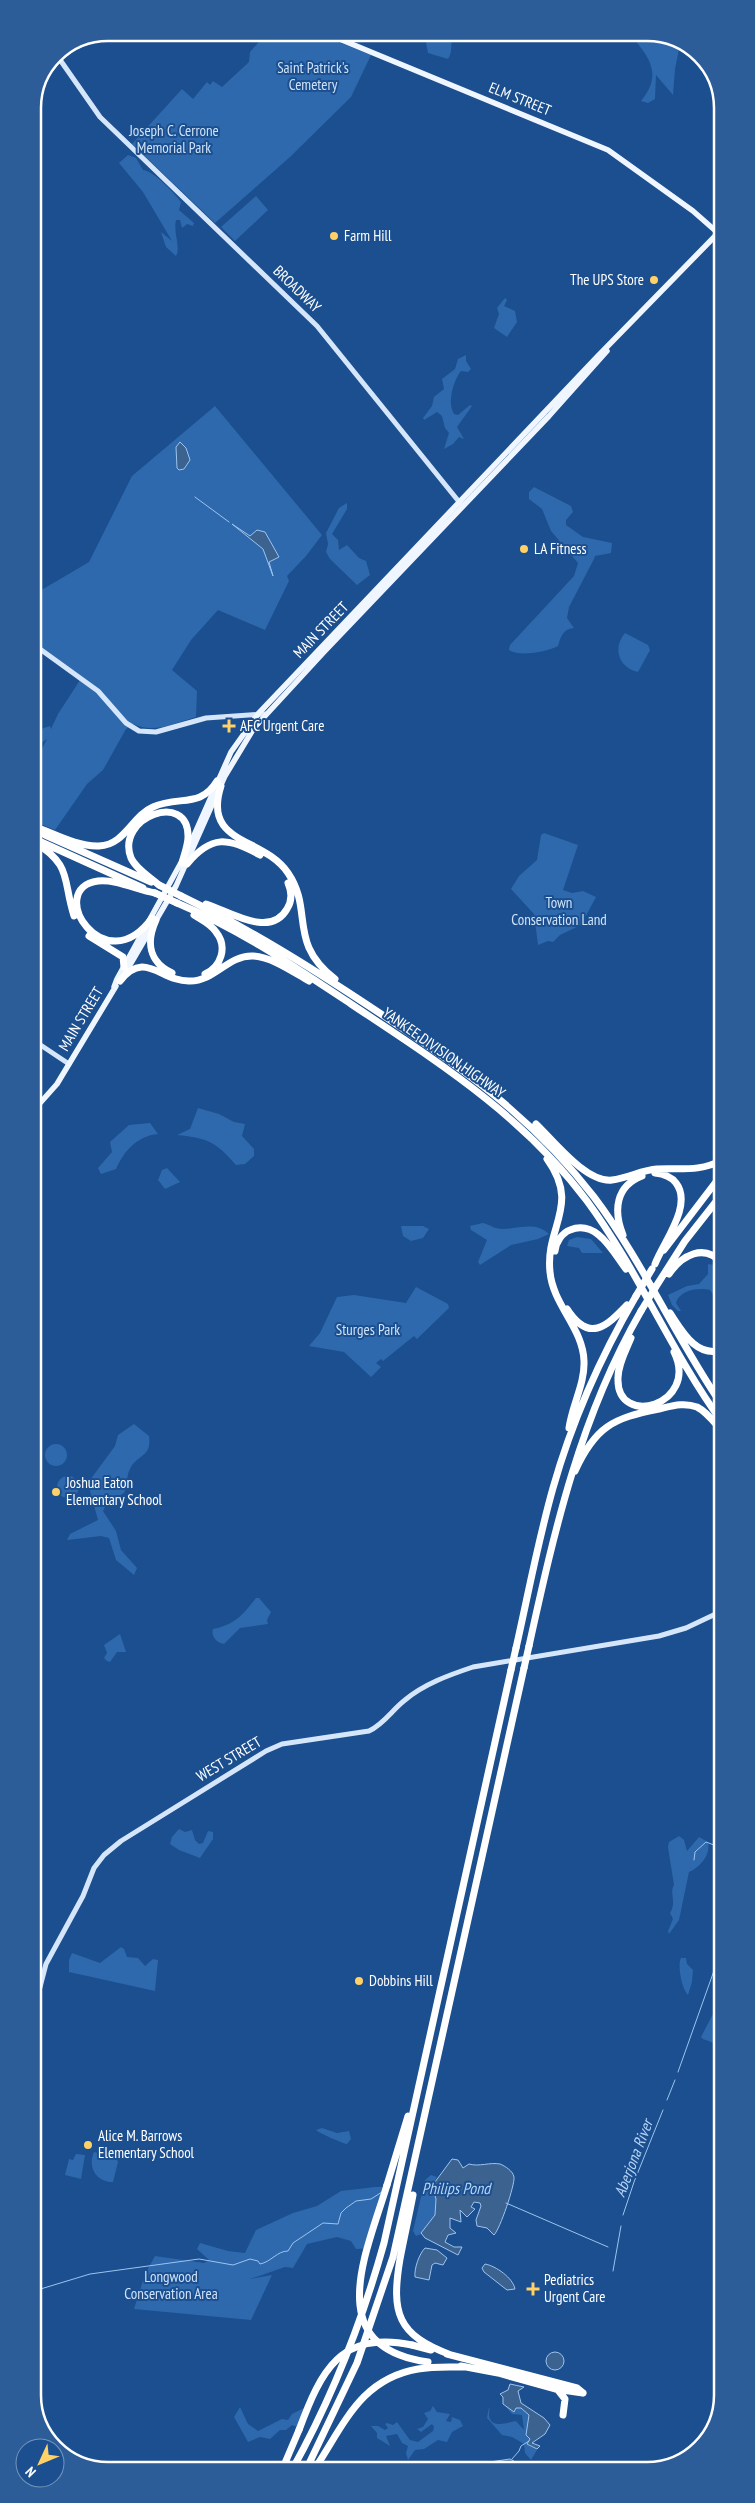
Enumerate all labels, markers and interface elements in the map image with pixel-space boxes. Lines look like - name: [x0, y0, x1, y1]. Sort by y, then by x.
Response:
- park label: Saint Patrick's Cemetery: [277, 58, 349, 94]
- street label: ELM STREET: [486, 77, 554, 120]
- park label: Joseph C. Cerrone Memorial Park: [128, 121, 219, 157]
- place label: Farm Hill: [344, 226, 392, 245]
- marker: Farm Hill: [328, 230, 340, 242]
- street label: BROADWAY: [269, 261, 325, 316]
- place label: The UPS Store: [570, 270, 644, 289]
- marker: The UPS Store: [648, 274, 660, 286]
- place label: LA Fitness: [534, 539, 587, 558]
- marker: LA Fitness: [518, 543, 530, 555]
- street label: MAIN STREET: [289, 597, 352, 662]
- place label: AFC Urgent Care: [240, 716, 324, 735]
- marker: AFC Urgent Care: [222, 719, 236, 733]
- park label: Town Conservation Land: [511, 893, 607, 929]
- street label: MAIN STREET: [54, 983, 107, 1054]
- street label: YANKEE DIVISION HIGHWAY: [379, 1003, 509, 1102]
- park label: Sturges Park: [336, 1320, 400, 1339]
- place label: Joshua Eaton Elementary School: [65, 1473, 163, 1509]
- marker: Joshua Eaton Elementary School: [50, 1486, 62, 1498]
- street label: WEST STREET: [193, 1732, 265, 1785]
- place label: Dobbins Hill: [369, 1971, 433, 1990]
- marker: Dobbins Hill: [353, 1975, 365, 1987]
- water label: Aberjona River: [609, 2114, 658, 2199]
- place label: Alice M. Barrows Elementary School: [98, 2126, 195, 2162]
- marker: Alice M. Barrows Elementary School: [82, 2139, 94, 2151]
- water label: Philips Pond: [422, 2178, 492, 2198]
- park label: Longwood Conservation Area: [124, 2267, 218, 2303]
- place label: Pediatrics Urgent Care: [544, 2270, 605, 2306]
- marker: Pediatrics Urgent Care: [526, 2282, 540, 2296]
- north arrow: [15, 2438, 65, 2488]
- text: N: [22, 2463, 40, 2481]

